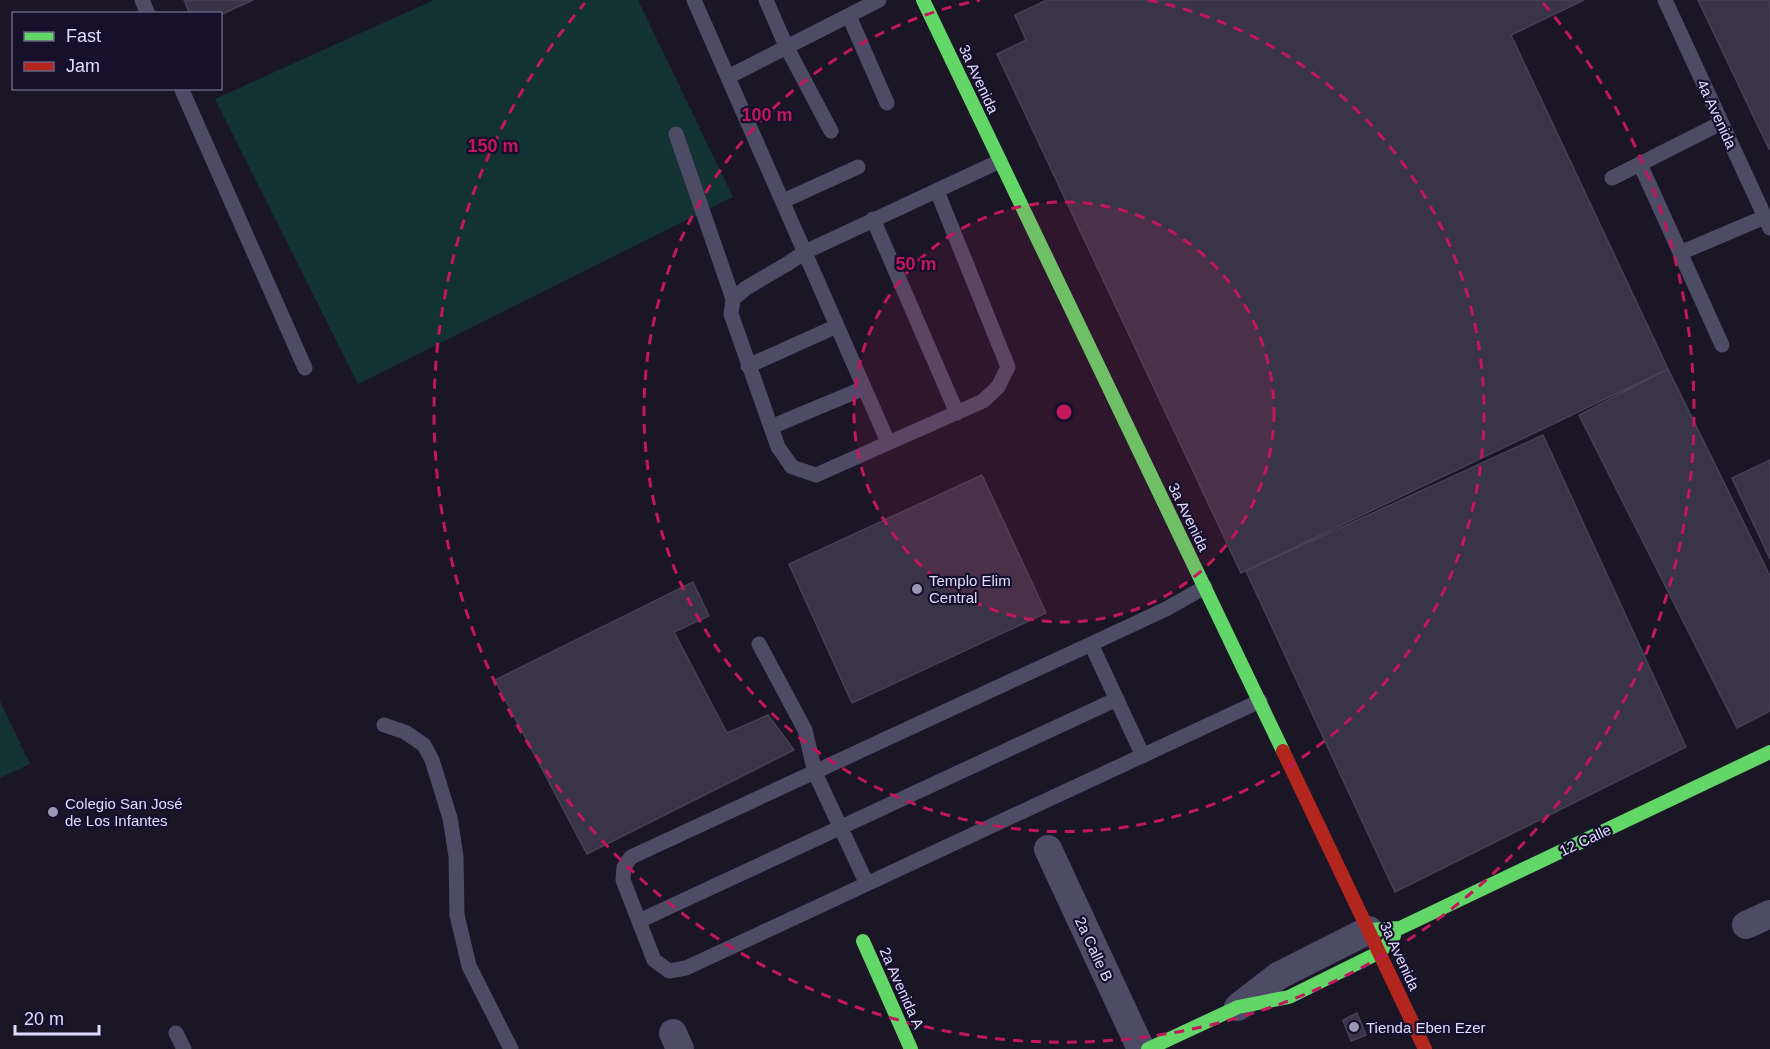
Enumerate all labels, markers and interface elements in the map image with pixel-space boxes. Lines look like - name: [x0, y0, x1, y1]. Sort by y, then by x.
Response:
- legend: [12, 12, 222, 90]
- text: Fast: [66, 26, 101, 46]
- street label: 3a Avenida: [956, 42, 1003, 117]
- text: Jam: [66, 56, 100, 76]
- street label: 4a Avenida: [1694, 77, 1741, 152]
- text: 100 m: [741, 105, 793, 125]
- text: 150 m: [467, 136, 519, 156]
- text: 50 m: [895, 254, 937, 274]
- centre of rings: [1054, 402, 1074, 422]
- street label: 3a Avenida: [1165, 480, 1213, 555]
- place label: Templo Elim Central: [929, 572, 1011, 606]
- marker: Templo Elim Central: [910, 582, 924, 596]
- place label: Colegio San José de Los Infantes: [65, 795, 183, 829]
- marker: Colegio San José de Los Infantes: [46, 805, 60, 819]
- street label: 12 Calle: [1556, 821, 1614, 859]
- street label: 2a Calle B: [1072, 914, 1116, 984]
- street label: 3a Avenida: [1377, 919, 1424, 994]
- street label: 2a Avenida A: [876, 945, 928, 1031]
- scale bar: [15, 998, 99, 1036]
- text: 20 m: [24, 1009, 64, 1029]
- place label: Tienda Eben Ezer: [1366, 1019, 1486, 1036]
- marker: Tienda Eben Ezer: [1347, 1020, 1361, 1034]

